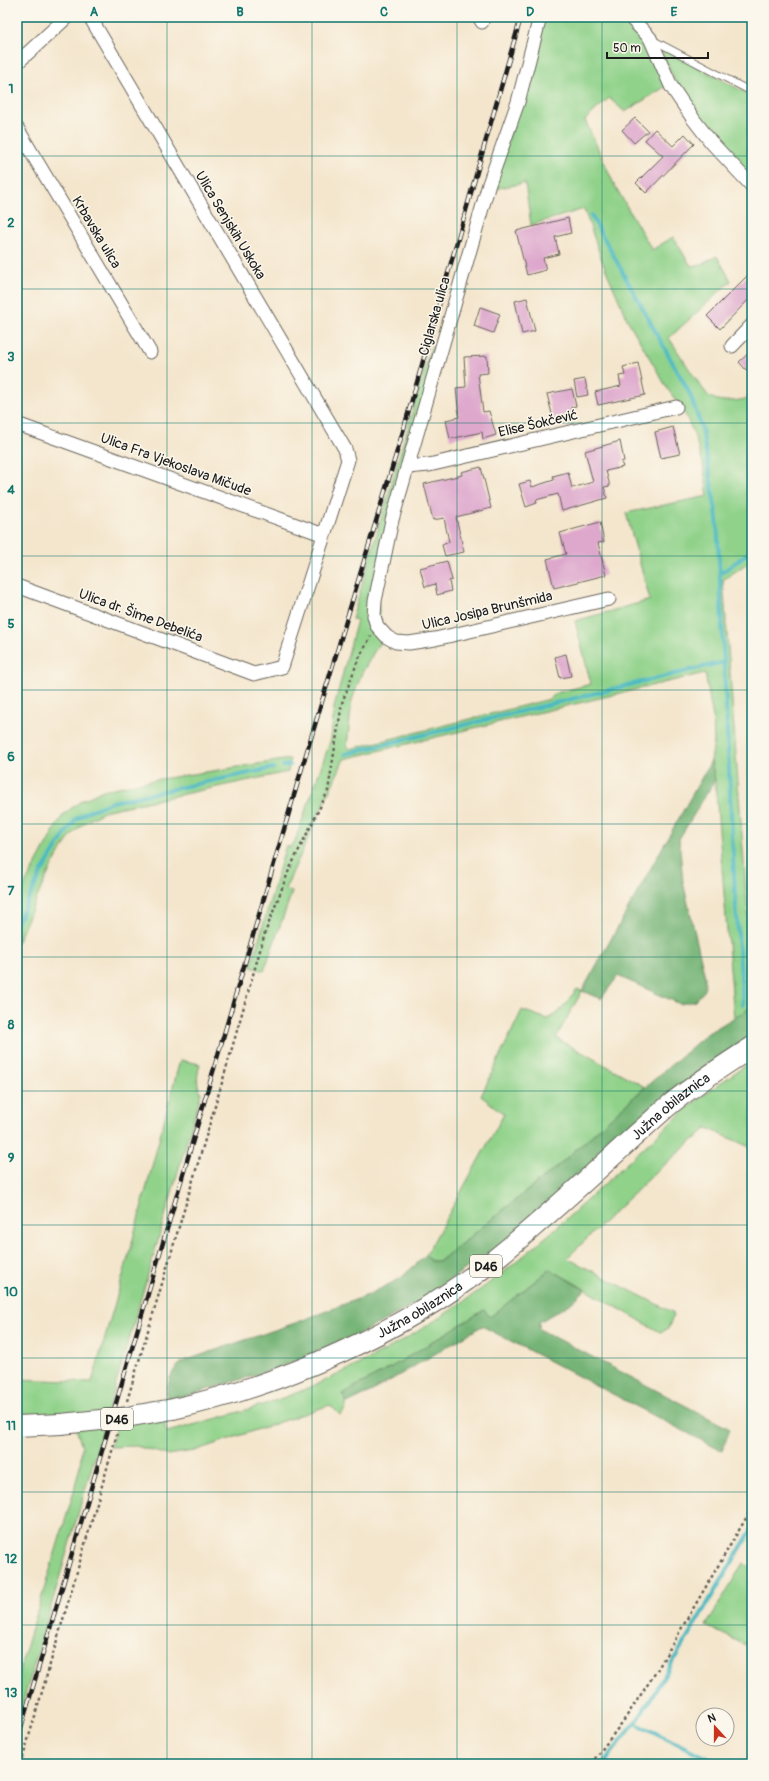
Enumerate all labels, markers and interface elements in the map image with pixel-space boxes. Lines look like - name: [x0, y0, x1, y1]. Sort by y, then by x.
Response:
- text: A: [90, 4, 99, 20]
- text: B: [236, 4, 244, 20]
- text: C: [380, 4, 388, 20]
- text: D: [526, 4, 534, 20]
- text: E: [671, 4, 678, 20]
- scale bar: [607, 34, 708, 60]
- text: 50 m: [613, 41, 641, 56]
- text: 1: [8, 81, 14, 97]
- street label: Ulica Senjskih Uskoka: [192, 168, 270, 282]
- street label: Krbavska ulica: [68, 193, 125, 271]
- text: 2: [7, 215, 15, 231]
- street label: Ciglarska ulica: [415, 275, 454, 357]
- text: 3: [7, 349, 15, 365]
- street label: Elise Šokčević: [496, 405, 580, 441]
- street label: Ulica Fra Vjekoslava Mičude: [98, 429, 254, 500]
- text: 4: [7, 482, 15, 498]
- street label: Ulica dr. Šime Debelića: [77, 584, 205, 646]
- street label: Ulica Josipa Brunšmida: [420, 587, 554, 634]
- text: 5: [7, 616, 15, 632]
- text: 6: [7, 749, 15, 765]
- text: 7: [8, 883, 15, 899]
- text: 8: [8, 1017, 15, 1033]
- street label: Južna obilaznica: [628, 1069, 713, 1144]
- text: 9: [8, 1150, 15, 1166]
- road number: D46: [470, 1255, 502, 1277]
- street label: Južna obilaznica: [374, 1278, 466, 1342]
- text: 10: [4, 1284, 18, 1300]
- road number: D46: [101, 1408, 133, 1430]
- text: 11: [6, 1418, 16, 1434]
- text: 12: [5, 1551, 17, 1567]
- text: 13: [5, 1685, 17, 1701]
- north arrow: [695, 1707, 735, 1747]
- text: N: [706, 1711, 718, 1726]

